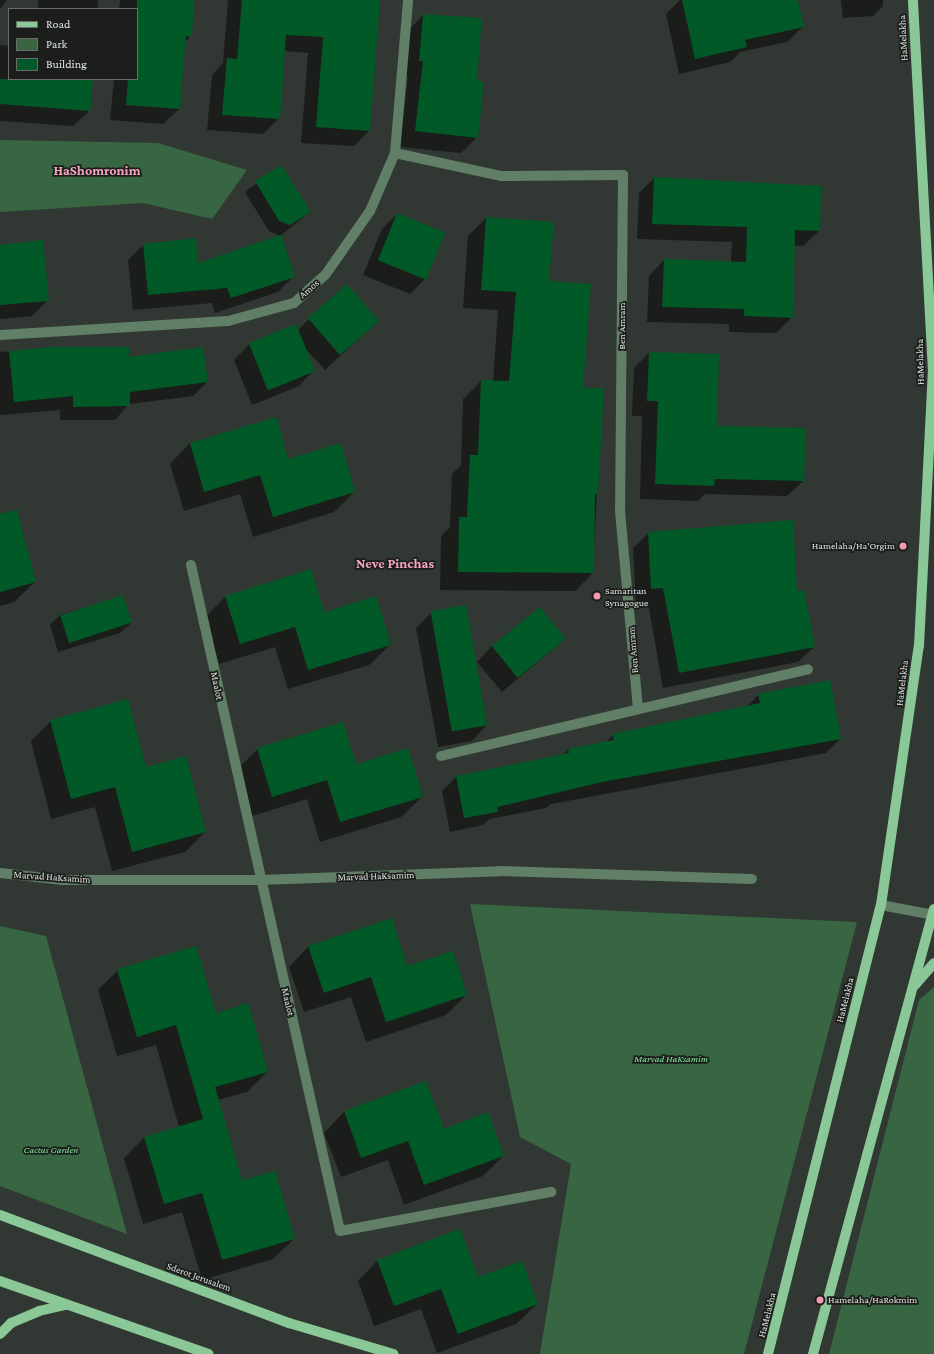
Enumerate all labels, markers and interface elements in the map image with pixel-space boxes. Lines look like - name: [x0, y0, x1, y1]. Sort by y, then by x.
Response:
- legend: [8, 8, 138, 80]
- street label: HaMelakha: [896, 15, 910, 61]
- text: Road: [46, 17, 70, 31]
- text: Park: [46, 37, 67, 51]
- text: Building: [46, 57, 87, 71]
- district label: HaShomronim: [53, 162, 141, 178]
- street label: Amos: [297, 277, 321, 301]
- street label: Ben Amram: [616, 303, 628, 349]
- street label: HaMelakha: [914, 339, 926, 385]
- place label: Hamelaha/Ha'Orgim: [812, 540, 895, 552]
- marker: Hamelaha/Ha'Orgim: [898, 541, 908, 551]
- district label: Neve Pinchas: [356, 555, 434, 571]
- place label: Samaritan Synagogue: [605, 584, 648, 608]
- marker: Samaritan Synagogue: [592, 591, 602, 601]
- street label: Ben Amram: [625, 626, 641, 674]
- street label: HaMelakha: [893, 659, 911, 707]
- street label: Maalot: [208, 671, 226, 701]
- street label: Marvad HaKsamim: [13, 868, 91, 886]
- street label: Marvad HaKsamim: [337, 869, 415, 883]
- street label: HaMelakha: [834, 976, 856, 1024]
- street label: Maalot: [279, 987, 297, 1017]
- park label: Marvad HaKsamim: [634, 1053, 708, 1065]
- park label: Cactus Garden: [24, 1144, 78, 1156]
- street label: Sderot Jerusalem: [165, 1260, 233, 1294]
- street label: HaMelakha: [756, 1291, 778, 1339]
- place label: Hamelaha/HaRokmim: [828, 1294, 917, 1306]
- marker: Hamelaha/HaRokmim: [815, 1295, 825, 1305]

